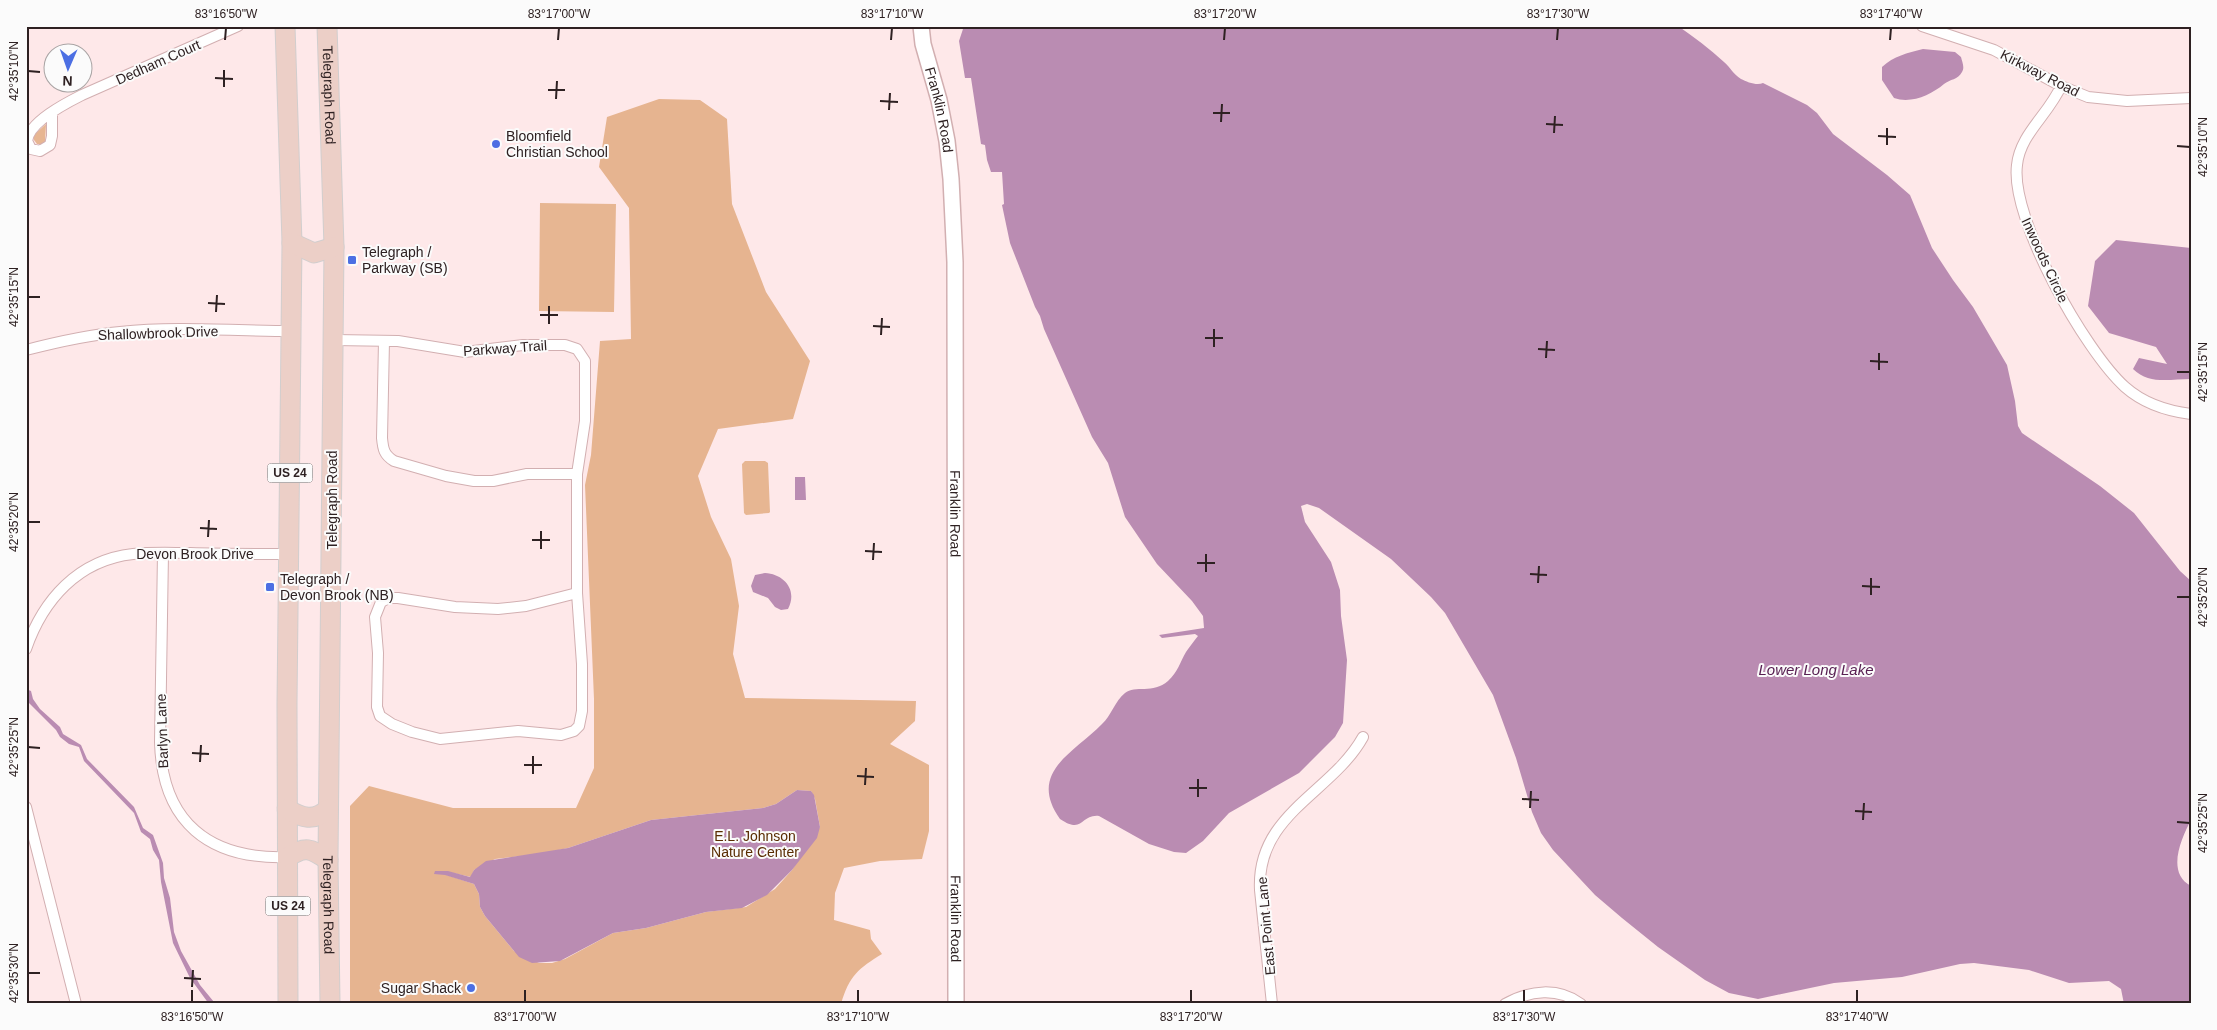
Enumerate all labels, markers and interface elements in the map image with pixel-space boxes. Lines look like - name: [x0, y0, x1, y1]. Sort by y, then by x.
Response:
- text: 83°16'50"W: [195, 7, 258, 21]
- text: 83°17'00"W: [528, 7, 591, 21]
- text: 83°17'10"W: [861, 7, 924, 21]
- text: 83°17'20"W: [1194, 7, 1257, 21]
- text: 83°17'30"W: [1527, 7, 1590, 21]
- text: 83°17'40"W: [1860, 7, 1923, 21]
- street label: Dedham Court: [113, 36, 203, 88]
- text: 42°35'10"N: [7, 41, 21, 101]
- north arrow: [42, 42, 92, 92]
- street label: Telegraph Road: [320, 45, 339, 145]
- street label: Kirkway Road: [1998, 46, 2082, 100]
- street label: Franklin Road: [922, 65, 956, 153]
- text: N: [62, 73, 73, 89]
- text: 42°35'10"N: [2196, 117, 2210, 177]
- place label: Bloomfield Christian School: [506, 128, 608, 160]
- marker: Bloomfield Christian School: [490, 138, 502, 150]
- street label: Inwoods Circle: [2018, 215, 2072, 305]
- place label: Telegraph / Parkway (SB): [362, 244, 448, 276]
- marker: Telegraph / Parkway (SB): [346, 254, 358, 266]
- text: 42°35'15"N: [7, 267, 21, 327]
- street label: Shallowbrook Drive: [97, 323, 219, 343]
- street label: Parkway Trail: [463, 337, 547, 359]
- text: 42°35'15"N: [2196, 342, 2210, 402]
- street label: Telegraph Road: [324, 451, 340, 549]
- road number: US 24: [268, 463, 312, 482]
- street label: Franklin Road: [947, 470, 963, 557]
- text: 42°35'20"N: [7, 492, 21, 552]
- street label: Devon Brook Drive: [136, 546, 254, 562]
- text: 42°35'20"N: [2196, 567, 2210, 627]
- place label: Telegraph / Devon Brook (NB): [280, 571, 394, 603]
- marker: Telegraph / Devon Brook (NB): [264, 581, 276, 593]
- water label: Lower Long Lake: [1758, 661, 1874, 678]
- street label: Barlyn Lane: [153, 693, 171, 769]
- text: 42°35'25"N: [7, 717, 21, 777]
- text: 42°35'25"N: [2196, 793, 2210, 853]
- park label: E.L. Johnson Nature Center: [711, 828, 799, 860]
- street label: Telegraph Road: [320, 855, 337, 954]
- street label: Franklin Road: [948, 875, 964, 962]
- street label: East Point Lane: [1254, 876, 1278, 976]
- road number: US 24: [266, 896, 310, 916]
- text: 42°35'30"N: [7, 943, 21, 1003]
- place label: Sugar Shack: [381, 980, 462, 996]
- marker: Sugar Shack: [465, 982, 477, 994]
- text: 83°16'50"W: [161, 1010, 224, 1024]
- text: 83°17'00"W: [494, 1010, 557, 1024]
- text: 83°17'10"W: [827, 1010, 890, 1024]
- text: 83°17'20"W: [1160, 1010, 1223, 1024]
- text: 83°17'30"W: [1493, 1010, 1556, 1024]
- text: 83°17'40"W: [1826, 1010, 1889, 1024]

